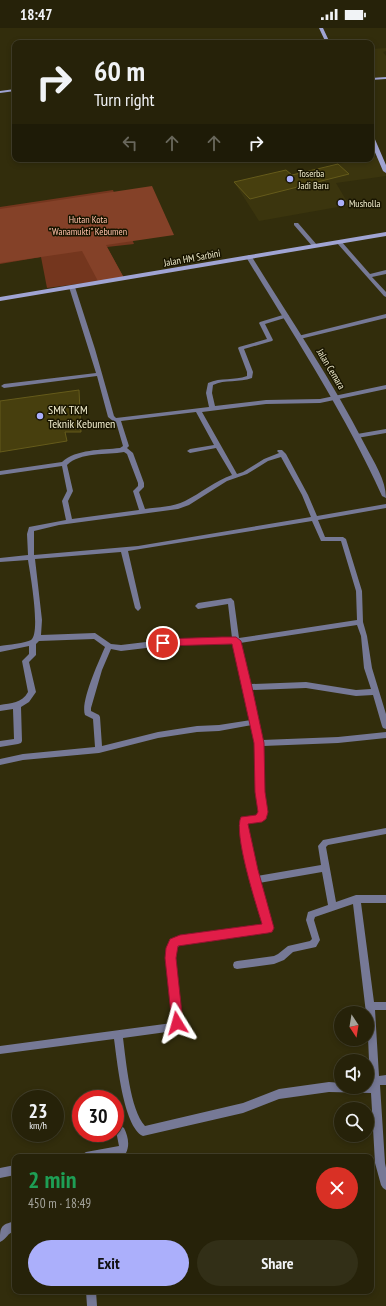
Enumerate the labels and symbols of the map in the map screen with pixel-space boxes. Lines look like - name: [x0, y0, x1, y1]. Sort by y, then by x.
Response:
- place label: Toserba Jadi Baru: [297, 167, 329, 192]
- marker: Toserba Jadi Baru: [285, 174, 295, 184]
- place label: Musholla: [349, 197, 380, 210]
- marker: Musholla: [336, 198, 346, 208]
- park label: Hutan Kota "Wanamukti" Kebumen: [49, 213, 127, 238]
- street label: Jalan HM Sarbini: [162, 247, 221, 270]
- street label: Jalan Cemara: [313, 346, 348, 392]
- place label: SMK TKM Teknik Kebumen: [48, 402, 115, 431]
- marker: SMK TKM Teknik Kebumen: [35, 411, 45, 421]
- pin: [146, 626, 180, 660]
- position arrow: [156, 1002, 198, 1044]
- north arrow: [334, 1006, 374, 1046]
- speed limit sign: 30: [72, 1090, 124, 1142]

